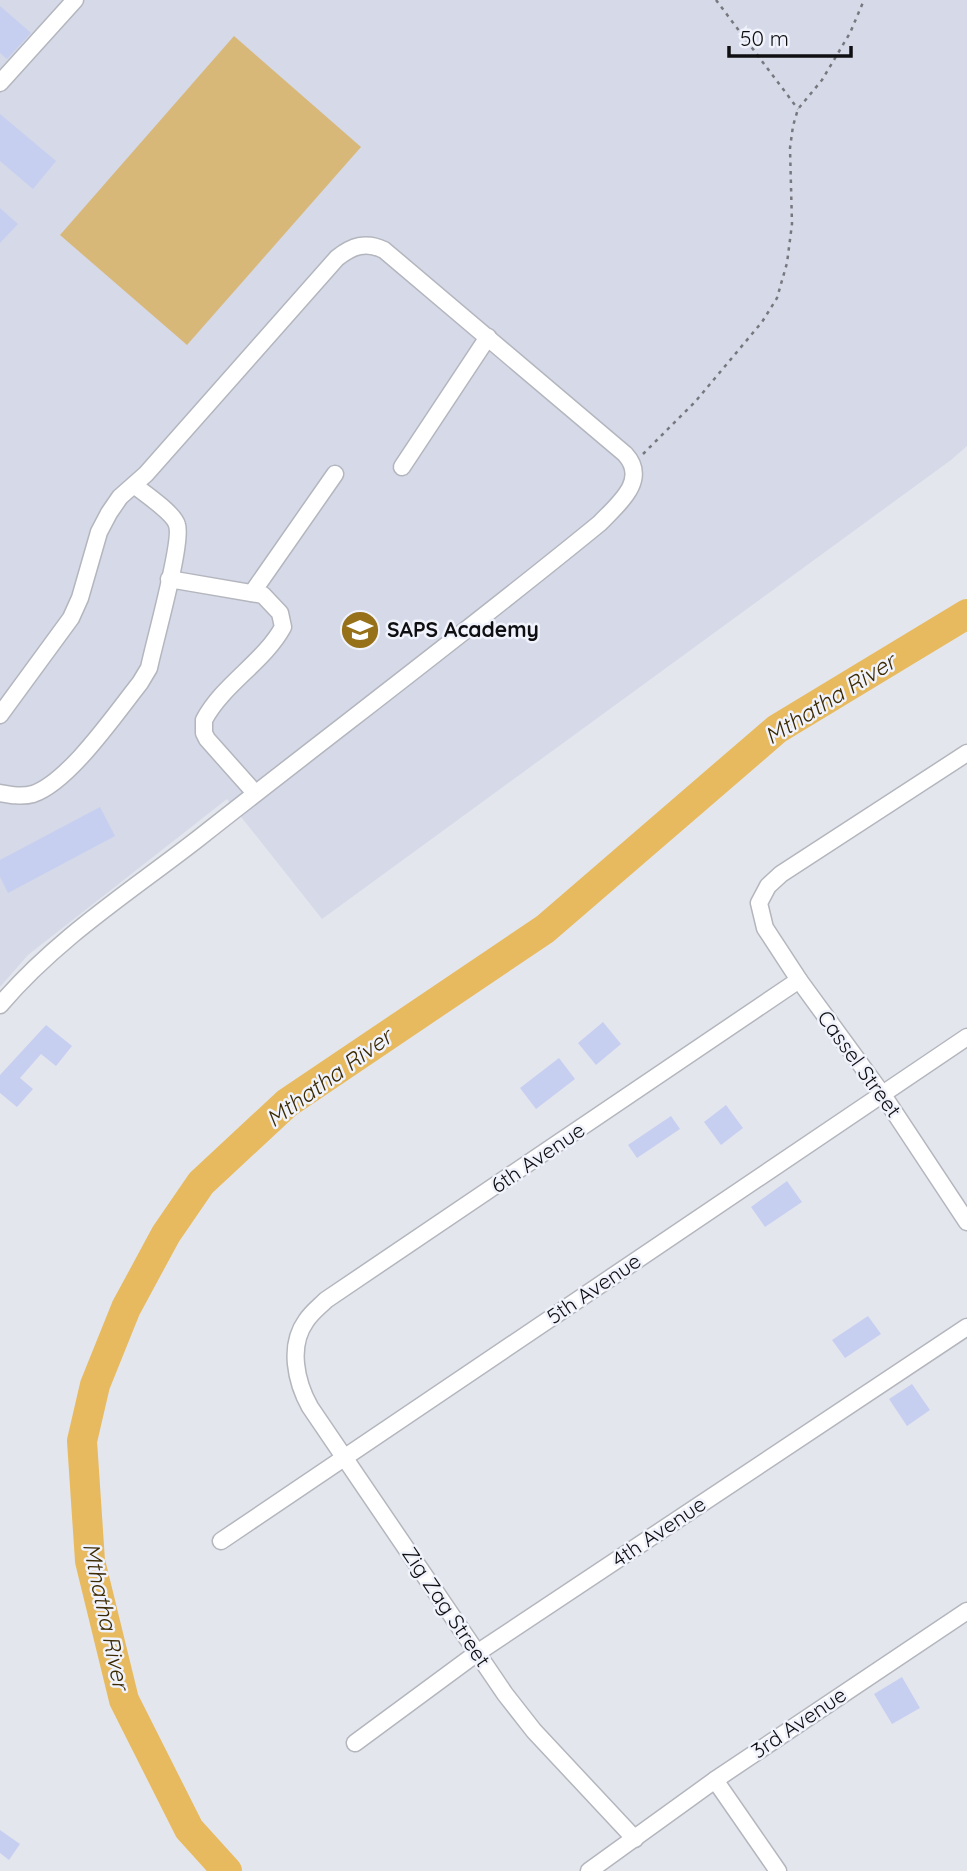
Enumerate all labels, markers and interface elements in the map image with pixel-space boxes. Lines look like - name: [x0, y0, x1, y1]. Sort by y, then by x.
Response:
- scale bar: [729, 14, 852, 58]
- text: 50 m: [740, 25, 789, 51]
- school or university icon: SAPS Academy: [339, 609, 381, 651]
- place label: SAPS Academy: [387, 616, 539, 642]
- water label: Mthatha River: [759, 645, 903, 750]
- street label: Cassel Street: [812, 1005, 907, 1122]
- water label: Mthatha River: [260, 1020, 400, 1133]
- street label: 6th Avenue: [485, 1116, 589, 1198]
- street label: 5th Avenue: [541, 1247, 645, 1329]
- street label: 4th Avenue: [607, 1490, 710, 1572]
- water label: Mthatha River: [77, 1540, 137, 1695]
- street label: Zig Zag Street: [397, 1541, 497, 1671]
- street label: 3rd Avenue: [746, 1681, 851, 1763]

